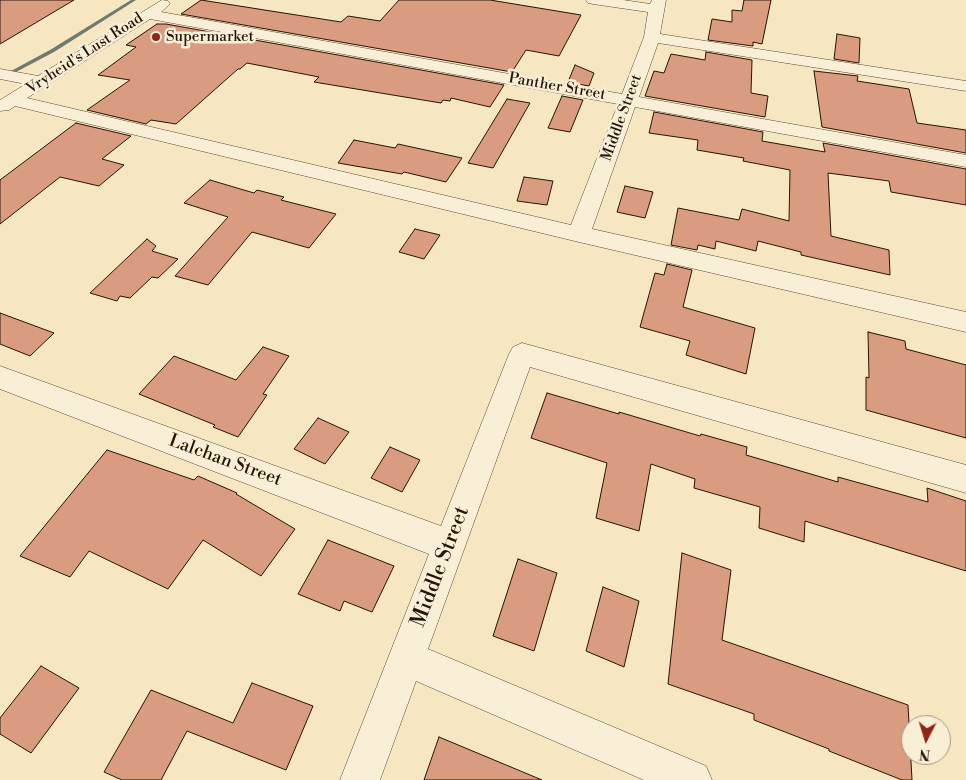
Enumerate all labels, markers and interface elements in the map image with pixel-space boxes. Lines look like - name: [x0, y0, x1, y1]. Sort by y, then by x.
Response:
- street label: Vryheid's Lust Road: [23, 10, 147, 98]
- place label: Supermarket: [166, 28, 254, 46]
- marker: Supermarket: [150, 31, 162, 43]
- street label: Panther Street: [507, 70, 607, 104]
- street label: Middle Street: [598, 72, 646, 164]
- street label: Lalchan Street: [166, 431, 284, 491]
- street label: Middle Street: [406, 503, 476, 631]
- north arrow: [901, 715, 951, 765]
- text: N: [918, 744, 931, 763]

